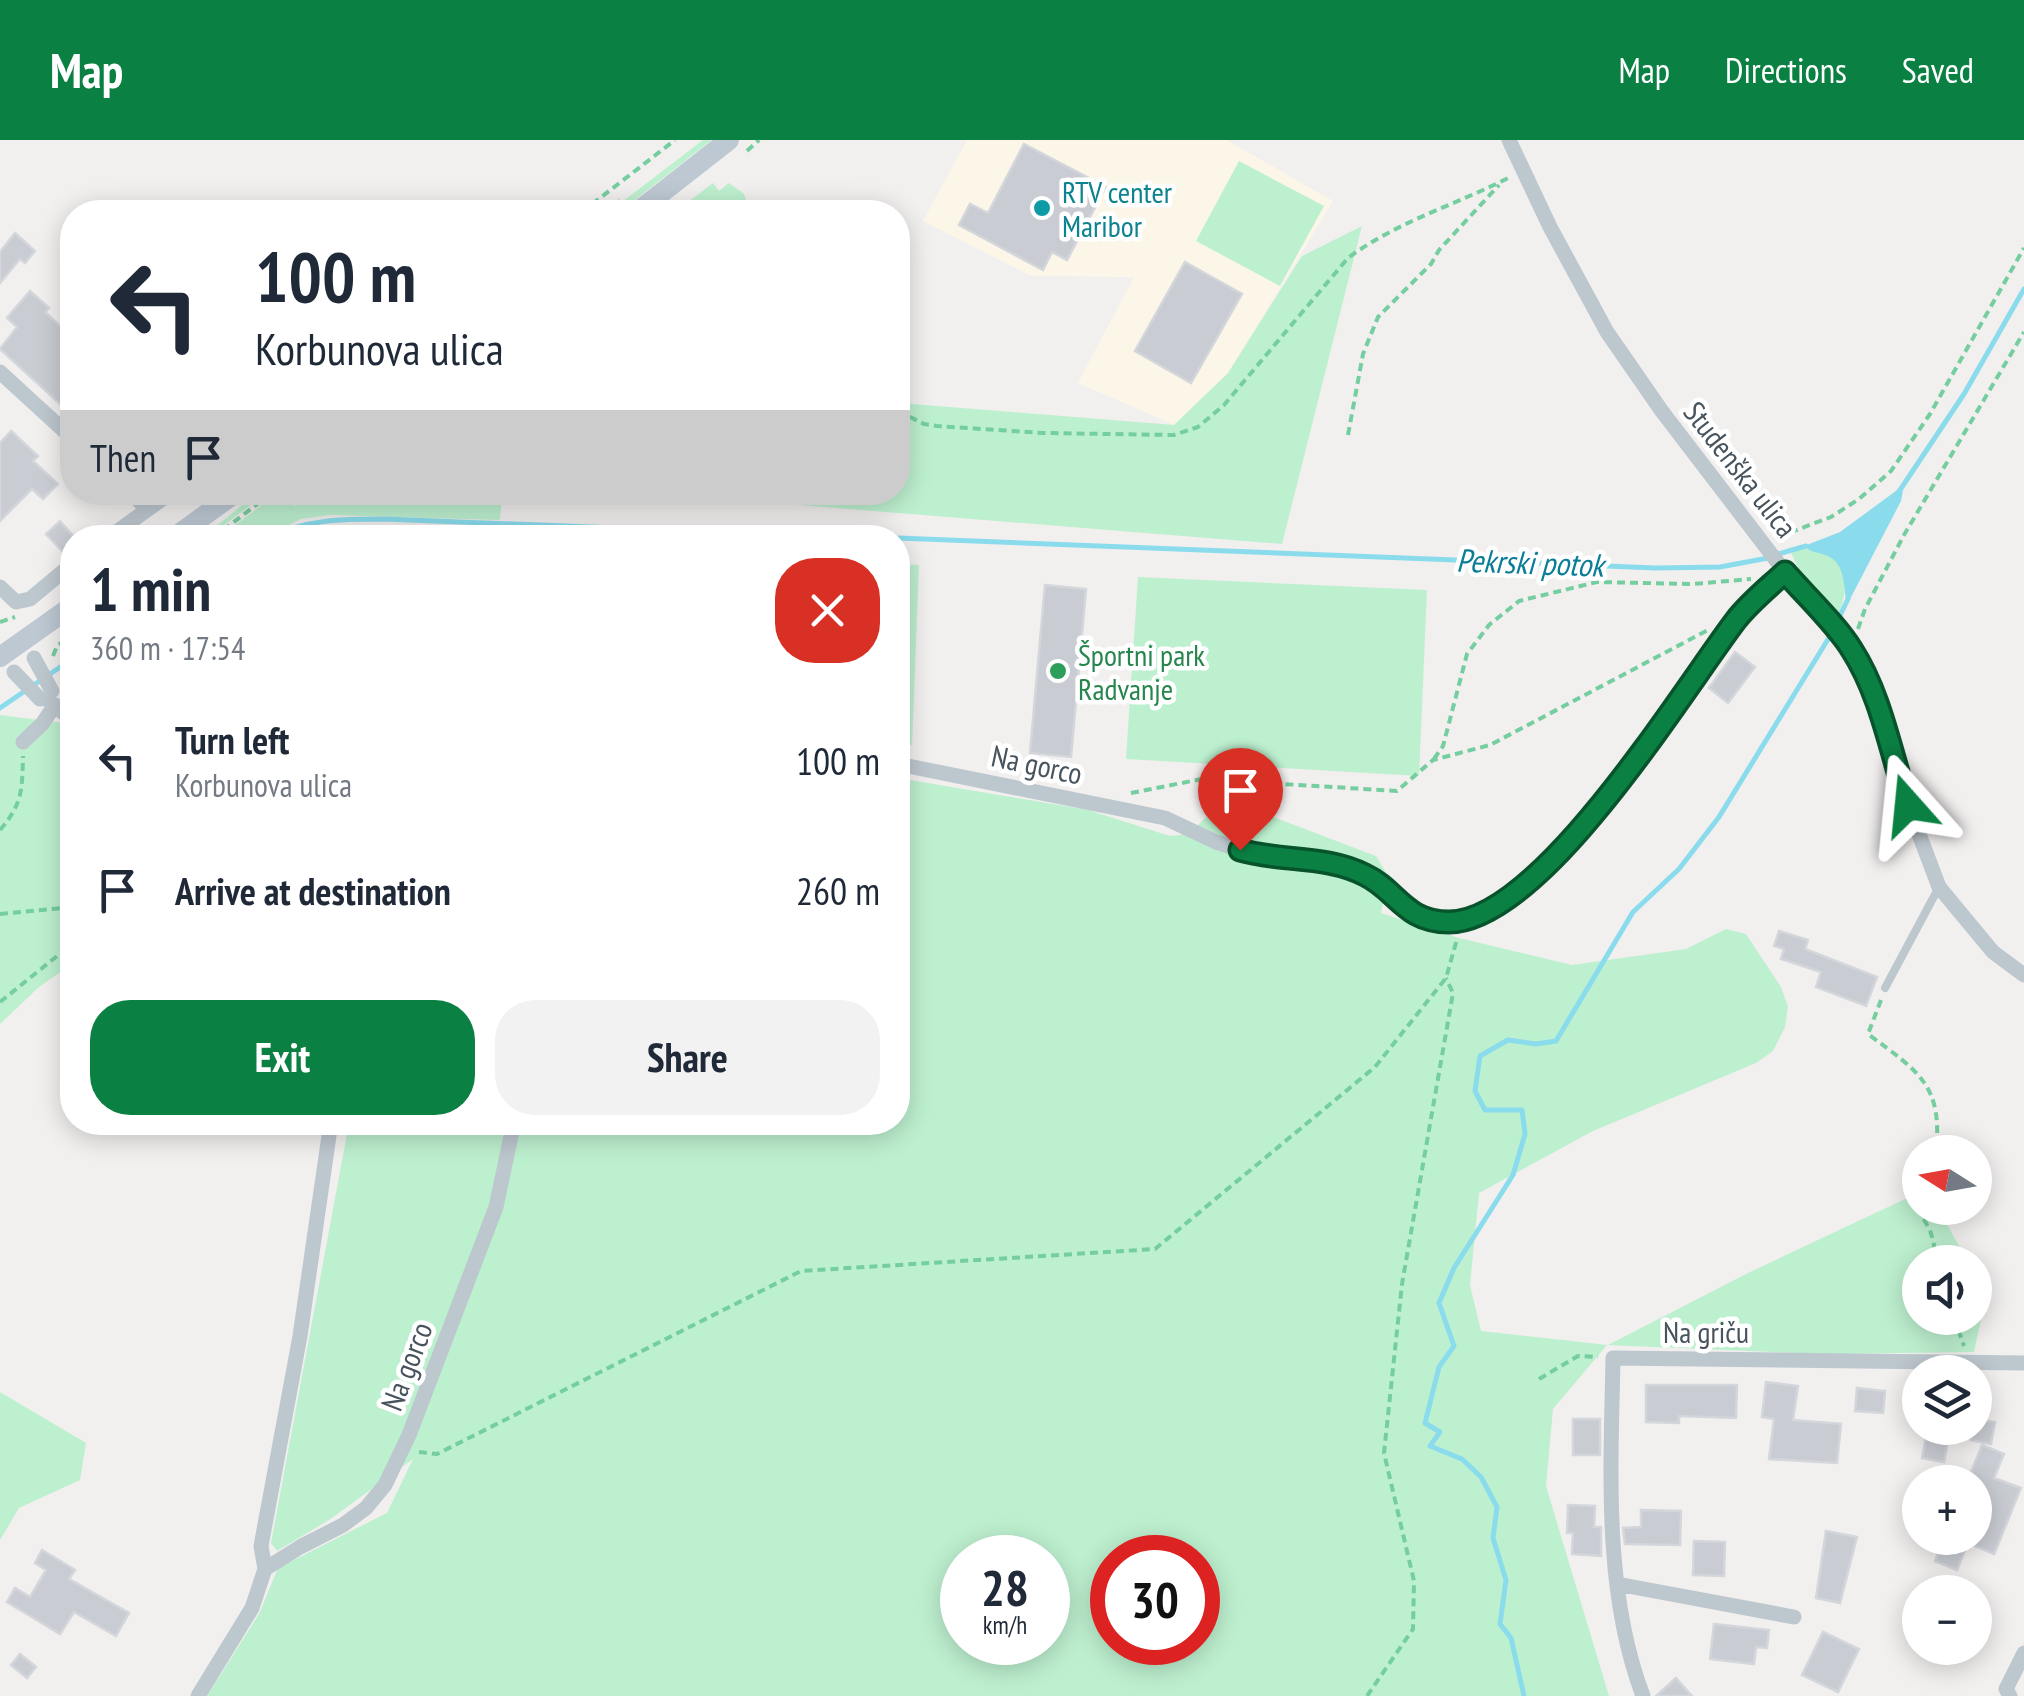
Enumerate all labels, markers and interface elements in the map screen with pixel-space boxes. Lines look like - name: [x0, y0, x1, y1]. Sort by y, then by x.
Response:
- text: Map: [50, 39, 123, 101]
- text: Map: [1619, 47, 1670, 93]
- text: Directions: [1725, 47, 1847, 93]
- text: Saved: [1902, 47, 1974, 93]
- place label: RTV center Maribor: [1062, 172, 1173, 245]
- marker: RTV center Maribor: [1031, 197, 1053, 219]
- text: 100 m: [255, 231, 416, 321]
- icon: left: [90, 240, 220, 370]
- text: Korbunova ulica: [255, 319, 504, 377]
- street label: Studenška ulica: [1676, 393, 1806, 545]
- icon: arrive: [176, 430, 231, 485]
- text: Then: [90, 433, 156, 482]
- water label: Pekrski potok: [1456, 538, 1608, 586]
- text: 1 min: [90, 550, 211, 628]
- button: close: [775, 558, 880, 663]
- text: 360 m · 17:54: [90, 627, 245, 669]
- place label: Športni park Radvanje: [1078, 635, 1205, 708]
- marker: Športni park Radvanje: [1047, 660, 1069, 682]
- text: Turn left: [175, 715, 289, 764]
- icon: left: [90, 733, 145, 788]
- street label: Na gorco: [988, 735, 1086, 793]
- text: 100 m: [796, 736, 880, 785]
- pin: [1198, 748, 1283, 851]
- position arrow: [1856, 753, 1960, 857]
- icon: arrive: [1213, 763, 1268, 818]
- text: Korbunova ulica: [175, 764, 352, 806]
- icon: arrive: [90, 863, 145, 918]
- text: Arrive at destination: [175, 866, 451, 915]
- text: 260 m: [796, 866, 880, 915]
- button: Exit: [90, 1000, 475, 1115]
- button: Share: [495, 1000, 880, 1115]
- north arrow: [1902, 1135, 1992, 1225]
- map controls: [1902, 1135, 1992, 1665]
- button: sound: [1902, 1245, 1992, 1335]
- street label: Na griču: [1663, 1312, 1749, 1351]
- street label: Na gorco: [371, 1316, 441, 1416]
- button: layers: [1902, 1355, 1992, 1445]
- button: +: [1902, 1465, 1992, 1555]
- speed limit sign: 30: [1090, 1535, 1220, 1665]
- text: 28: [981, 1555, 1029, 1620]
- button: −: [1902, 1575, 1992, 1665]
- text: km/h: [983, 1609, 1027, 1641]

